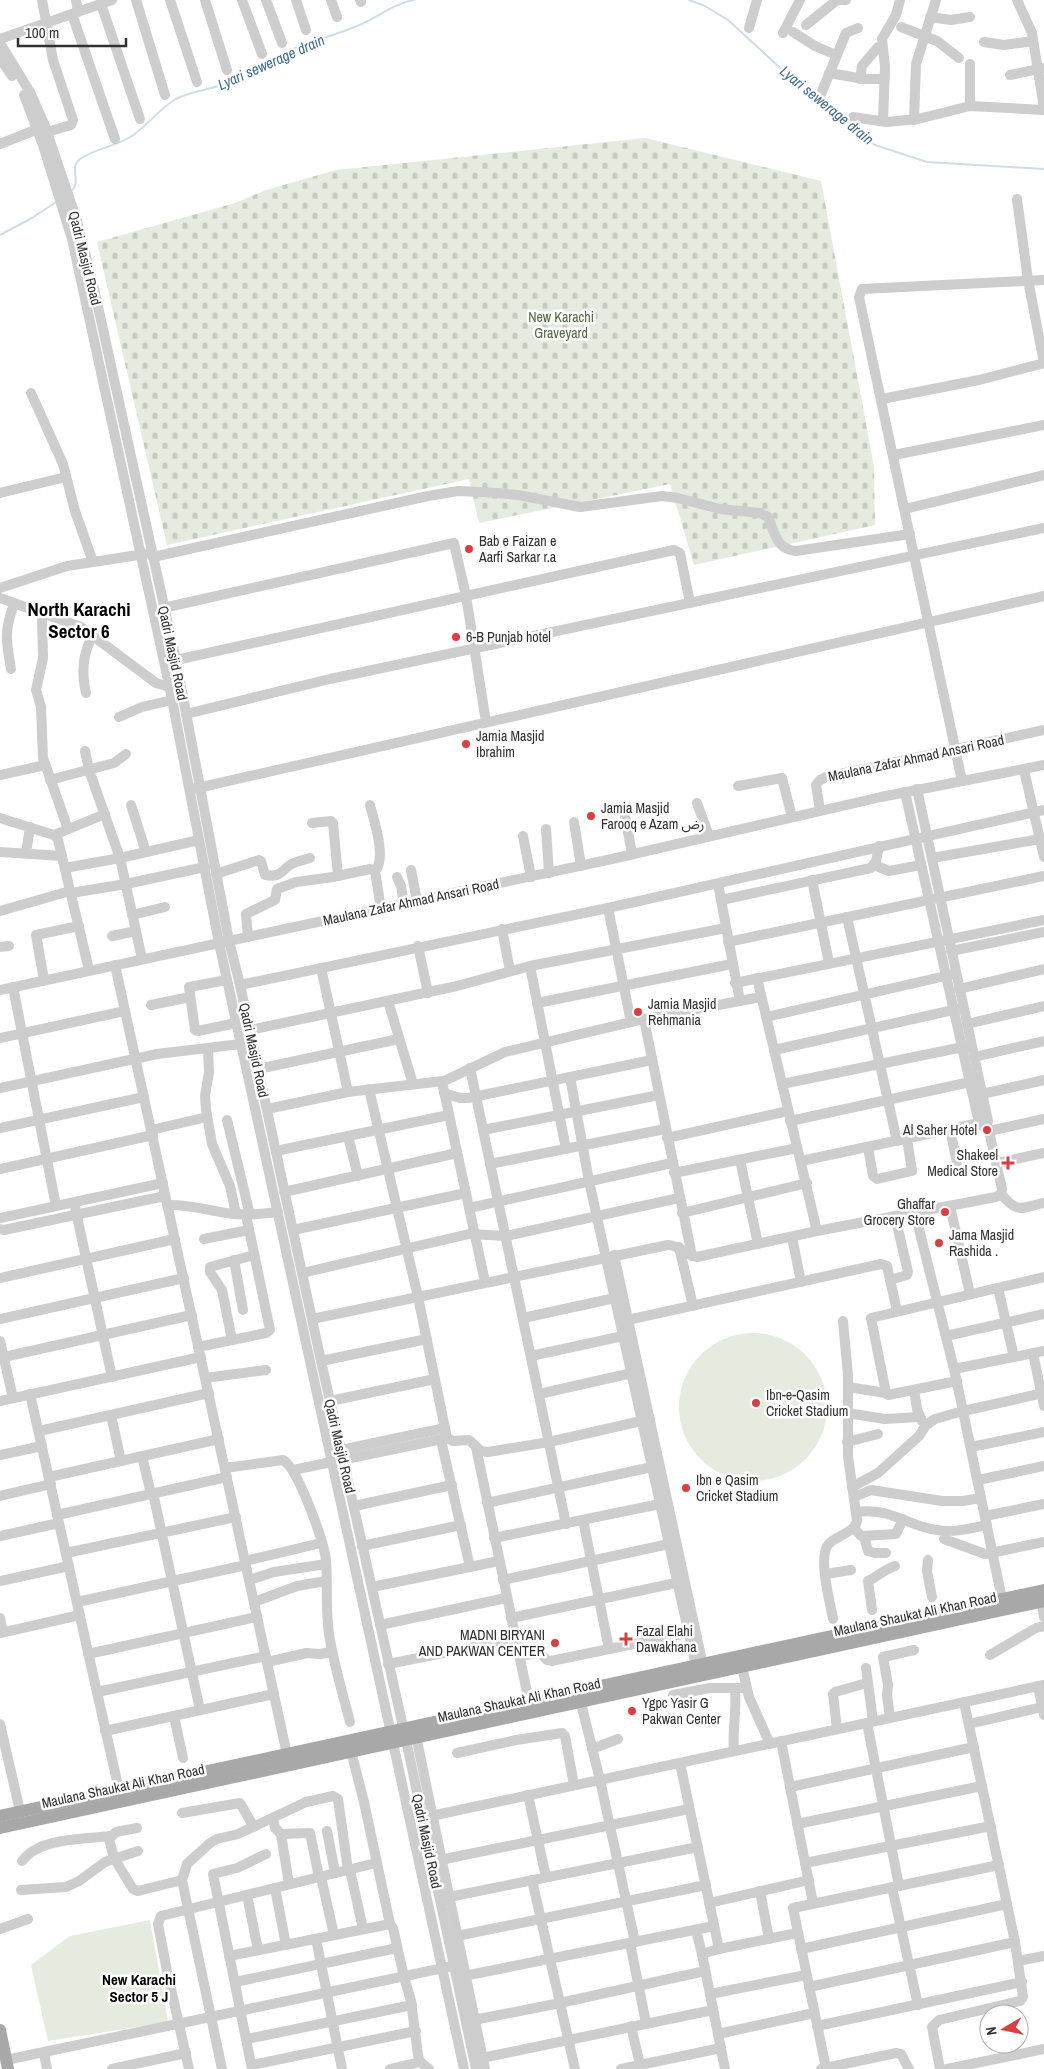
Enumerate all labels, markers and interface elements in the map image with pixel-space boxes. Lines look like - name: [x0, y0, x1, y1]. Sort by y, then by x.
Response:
- scale bar: [18, 15, 125, 47]
- text: 100 m: [25, 22, 59, 43]
- water label: Lyari sewerage drain: [214, 29, 328, 95]
- water label: Lyari sewerage drain: [776, 61, 878, 149]
- street label: Qadri Masjid Road: [65, 209, 105, 307]
- park label: New Karachi Graveyard: [528, 308, 594, 342]
- place label: Bab e Faizan e Aarfi Sarkar r.a: [478, 532, 557, 566]
- marker: Bab e Faizan e Aarfi Sarkar r.a: [463, 543, 475, 555]
- district label: North Karachi Sector 6: [27, 596, 131, 644]
- street label: Qadri Masjid Road: [154, 604, 192, 702]
- place label: 6-B Punjab hotel: [466, 628, 551, 646]
- marker: 6-B Punjab hotel: [450, 631, 462, 643]
- place label: Jamia Masjid Ibrahim: [476, 727, 544, 761]
- street label: Maulana Zafar Ahmad Ansari Road: [826, 731, 1006, 785]
- marker: Jamia Masjid Ibrahim: [460, 738, 472, 750]
- place label: Jamia Masjid Farooq e Azam رض: [601, 799, 705, 833]
- marker: Jamia Masjid Farooq e Azam رض: [585, 810, 597, 822]
- street label: Maulana Zafar Ahmad Ansari Road: [321, 875, 501, 929]
- place label: Jamia Masjid Rehmania: [648, 995, 716, 1029]
- street label: Qadri Masjid Road: [235, 1001, 273, 1099]
- marker: Jamia Masjid Rehmania: [632, 1006, 644, 1018]
- place label: Al Saher Hotel: [902, 1121, 977, 1139]
- marker: Al Saher Hotel: [981, 1124, 993, 1136]
- place label: Shakeel Medical Store: [927, 1146, 998, 1180]
- marker: Shakeel Medical Store: [1002, 1157, 1014, 1169]
- place label: Ghaffar Grocery Store: [864, 1195, 935, 1229]
- marker: Ghaffar Grocery Store: [939, 1206, 951, 1218]
- place label: Jama Masjid Rashida .: [949, 1226, 1014, 1260]
- marker: Jama Masjid Rashida .: [933, 1237, 945, 1249]
- place label: Ibn-e-Qasim Cricket Stadium: [766, 1386, 848, 1420]
- street label: Qadri Masjid Road: [320, 1397, 360, 1495]
- marker: Ibn-e-Qasim Cricket Stadium: [750, 1397, 762, 1409]
- place label: Ibn e Qasim Cricket Stadium: [696, 1471, 778, 1505]
- marker: Ibn e Qasim Cricket Stadium: [680, 1482, 692, 1494]
- street label: Maulana Shaukat Ali Khan Road: [832, 1588, 998, 1640]
- place label: Fazal Elahi Dawakhana: [636, 1622, 697, 1656]
- place label: MADNI BIRYANI AND PAKWAN CENTER: [418, 1626, 545, 1660]
- marker: Fazal Elahi Dawakhana: [620, 1633, 632, 1645]
- marker: MADNI BIRYANI AND PAKWAN CENTER: [549, 1637, 561, 1649]
- street label: Maulana Shaukat Ali Khan Road: [436, 1674, 602, 1726]
- place label: Ygpc Yasir G Pakwan Center: [642, 1694, 721, 1728]
- marker: Ygpc Yasir G Pakwan Center: [626, 1705, 638, 1717]
- street label: Maulana Shaukat Ali Khan Road: [40, 1760, 206, 1812]
- street label: Qadri Masjid Road: [408, 1792, 446, 1890]
- district label: New Karachi Sector 5 J: [102, 1969, 176, 2007]
- north arrow: [979, 2004, 1029, 2054]
- text: N: [982, 2026, 1001, 2037]

